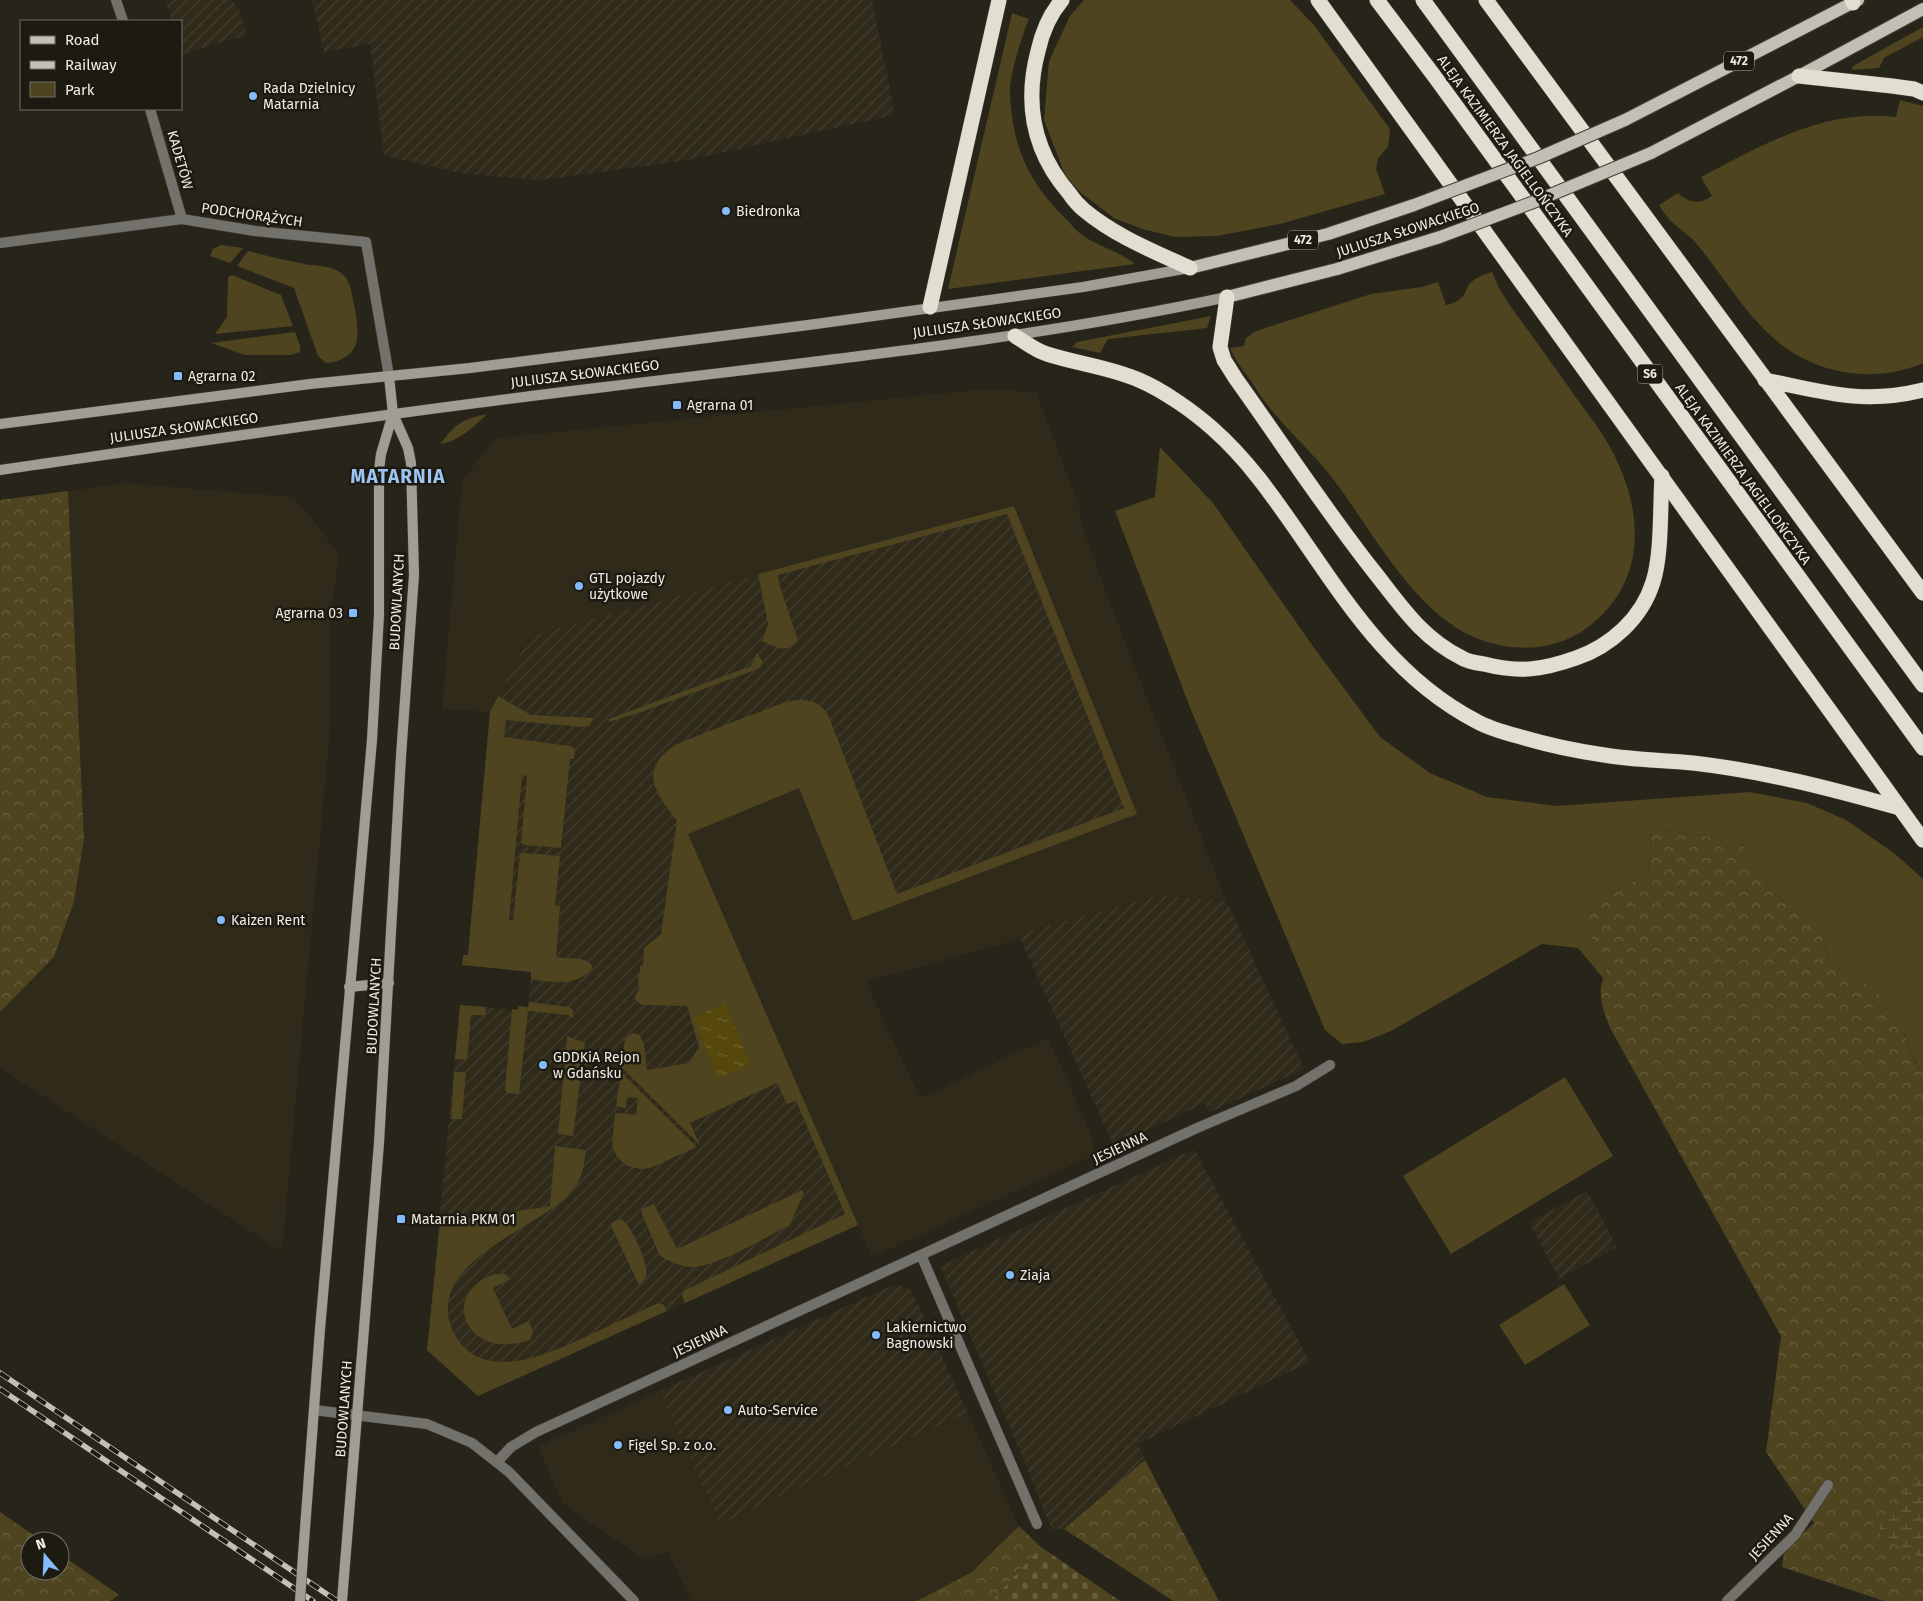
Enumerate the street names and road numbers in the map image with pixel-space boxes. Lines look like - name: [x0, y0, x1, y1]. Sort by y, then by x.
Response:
- street label: ALEJA KAZIMIERZA JAGIELLOŃCZYKA: [1433, 51, 1577, 240]
- road number: 472: [1724, 51, 1754, 70]
- street label: KADETÓW: [163, 128, 198, 192]
- street label: PODCHORĄŻYCH: [200, 198, 304, 231]
- street label: JULIUSZA SŁOWACKIEGO: [1334, 199, 1482, 261]
- road number: 472: [1288, 230, 1318, 250]
- street label: JULIUSZA SŁOWACKIEGO: [912, 304, 1062, 342]
- street label: JULIUSZA SŁOWACKIEGO: [510, 356, 660, 392]
- road number: S6: [1638, 364, 1662, 384]
- street label: ALEJA KAZIMIERZA JAGIELLOŃCZYKA: [1671, 379, 1815, 568]
- street label: JULIUSZA SŁOWACKIEGO: [109, 409, 259, 447]
- street label: BUDOWLANYCH: [386, 553, 408, 651]
- street label: BUDOWLANYCH: [363, 957, 385, 1055]
- street label: JESIENNA: [1090, 1128, 1150, 1168]
- street label: JESIENNA: [670, 1321, 730, 1361]
- street label: BUDOWLANYCH: [332, 1360, 356, 1458]
- street label: JESIENNA: [1745, 1510, 1797, 1564]

